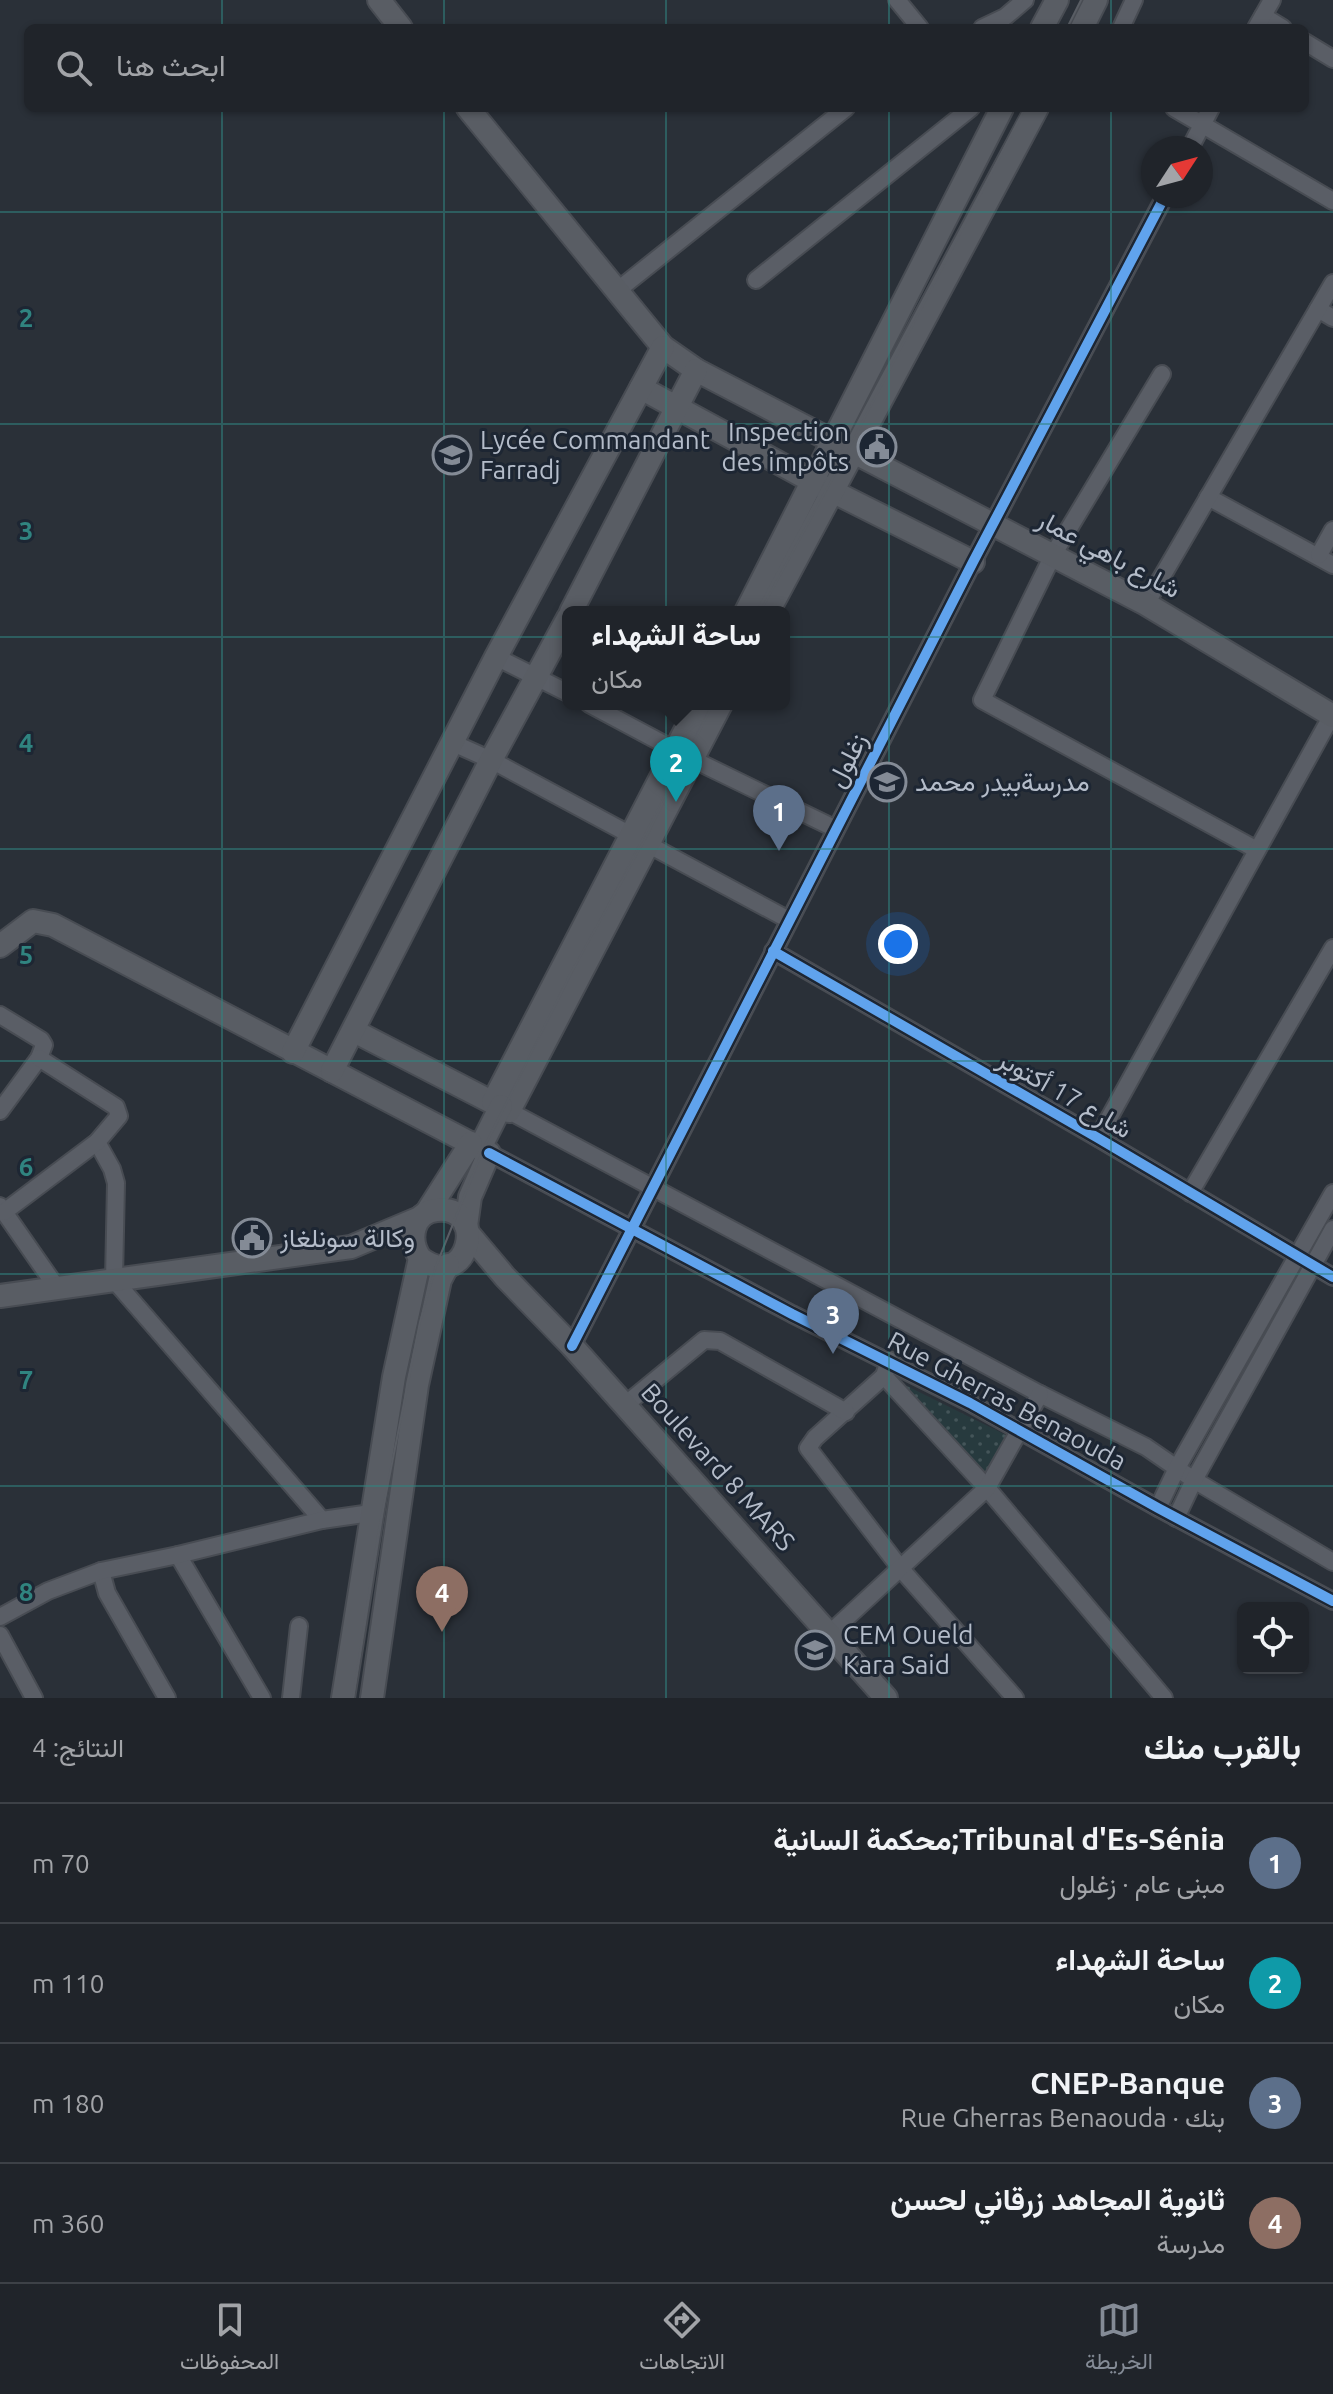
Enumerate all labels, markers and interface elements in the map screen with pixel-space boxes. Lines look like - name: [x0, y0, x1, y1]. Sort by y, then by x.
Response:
- search box: [24, 24, 1309, 112]
- icon: search: [52, 46, 96, 90]
- text: ابحث هنا: [116, 48, 226, 82]
- north arrow: [1141, 136, 1213, 208]
- text: 2: [19, 303, 33, 332]
- place label: Inspection des impôts: [722, 417, 849, 476]
- place label: Lycée Commandant Farradj: [480, 425, 710, 484]
- public building icon: Inspection des impôts: [856, 426, 898, 468]
- school or university icon: Lycée Commandant Farradj: [431, 434, 473, 476]
- street label: شارع باهي عمار: [1029, 503, 1186, 610]
- text: 3: [19, 516, 33, 545]
- popup: [562, 606, 790, 710]
- text: ساحة الشهداء: [591, 617, 761, 651]
- text: مكان: [591, 664, 643, 693]
- text: 4: [19, 728, 33, 757]
- street label: زغلول: [821, 728, 874, 793]
- pin: 2: [650, 736, 702, 802]
- school or university icon: مدرسةبيدر محمد: [866, 761, 908, 803]
- place label: مدرسةبيدر محمد: [915, 767, 1090, 798]
- pin: 1: [753, 785, 805, 851]
- your location: [878, 924, 918, 964]
- text: 5: [19, 940, 33, 969]
- street label: شارع 17 أكتوبر: [990, 1043, 1137, 1147]
- text: 6: [19, 1152, 33, 1181]
- public building icon: وكالة سونلغاز: [231, 1217, 273, 1259]
- place label: وكالة سونلغاز: [279, 1223, 415, 1254]
- pin: 3: [807, 1288, 859, 1354]
- street label: Rue Gherras Benaouda: [883, 1325, 1131, 1476]
- text: 7: [19, 1365, 33, 1394]
- street label: Boulevard 8 MARS: [636, 1377, 801, 1556]
- pin: 4: [416, 1566, 468, 1632]
- text: 8: [19, 1577, 33, 1606]
- map controls: [1237, 1602, 1309, 1674]
- button: locate: [1237, 1602, 1309, 1674]
- place label: CEM Oueld Kara Said: [843, 1620, 973, 1679]
- school or university icon: CEM Oueld Kara Said: [794, 1629, 836, 1671]
- text: بالقرب منك: [1144, 1727, 1301, 1765]
- text: النتائج: 4: [32, 1733, 124, 1762]
- text: Tribunal d'Es-Sénia;محكمة السانية: [773, 1822, 1225, 1856]
- text: 70 m: [32, 1849, 90, 1878]
- text: 1: [1268, 1849, 1282, 1878]
- text: مبنى عام · زغلول: [1060, 1869, 1225, 1898]
- text: ساحة الشهداء: [1055, 1942, 1225, 1976]
- text: 110 m: [32, 1969, 104, 1998]
- text: 2: [1268, 1969, 1282, 1998]
- text: مكان: [1173, 1989, 1225, 2018]
- text: CNEP-Banque: [1030, 2066, 1225, 2100]
- text: 180 m: [32, 2089, 104, 2118]
- text: 3: [1268, 2089, 1282, 2118]
- text: بنك · Rue Gherras Benaouda: [901, 2103, 1225, 2132]
- text: ثانوية المجاهد زرقاني لحسن: [890, 2182, 1225, 2216]
- text: 360 m: [32, 2209, 104, 2238]
- text: 4: [1268, 2209, 1282, 2238]
- text: مدرسة: [1156, 2229, 1225, 2258]
- tab: المحفوظات: [180, 2298, 279, 2381]
- tab: الاتجاهات: [639, 2298, 725, 2381]
- tab: الخريطة: [1085, 2298, 1153, 2381]

